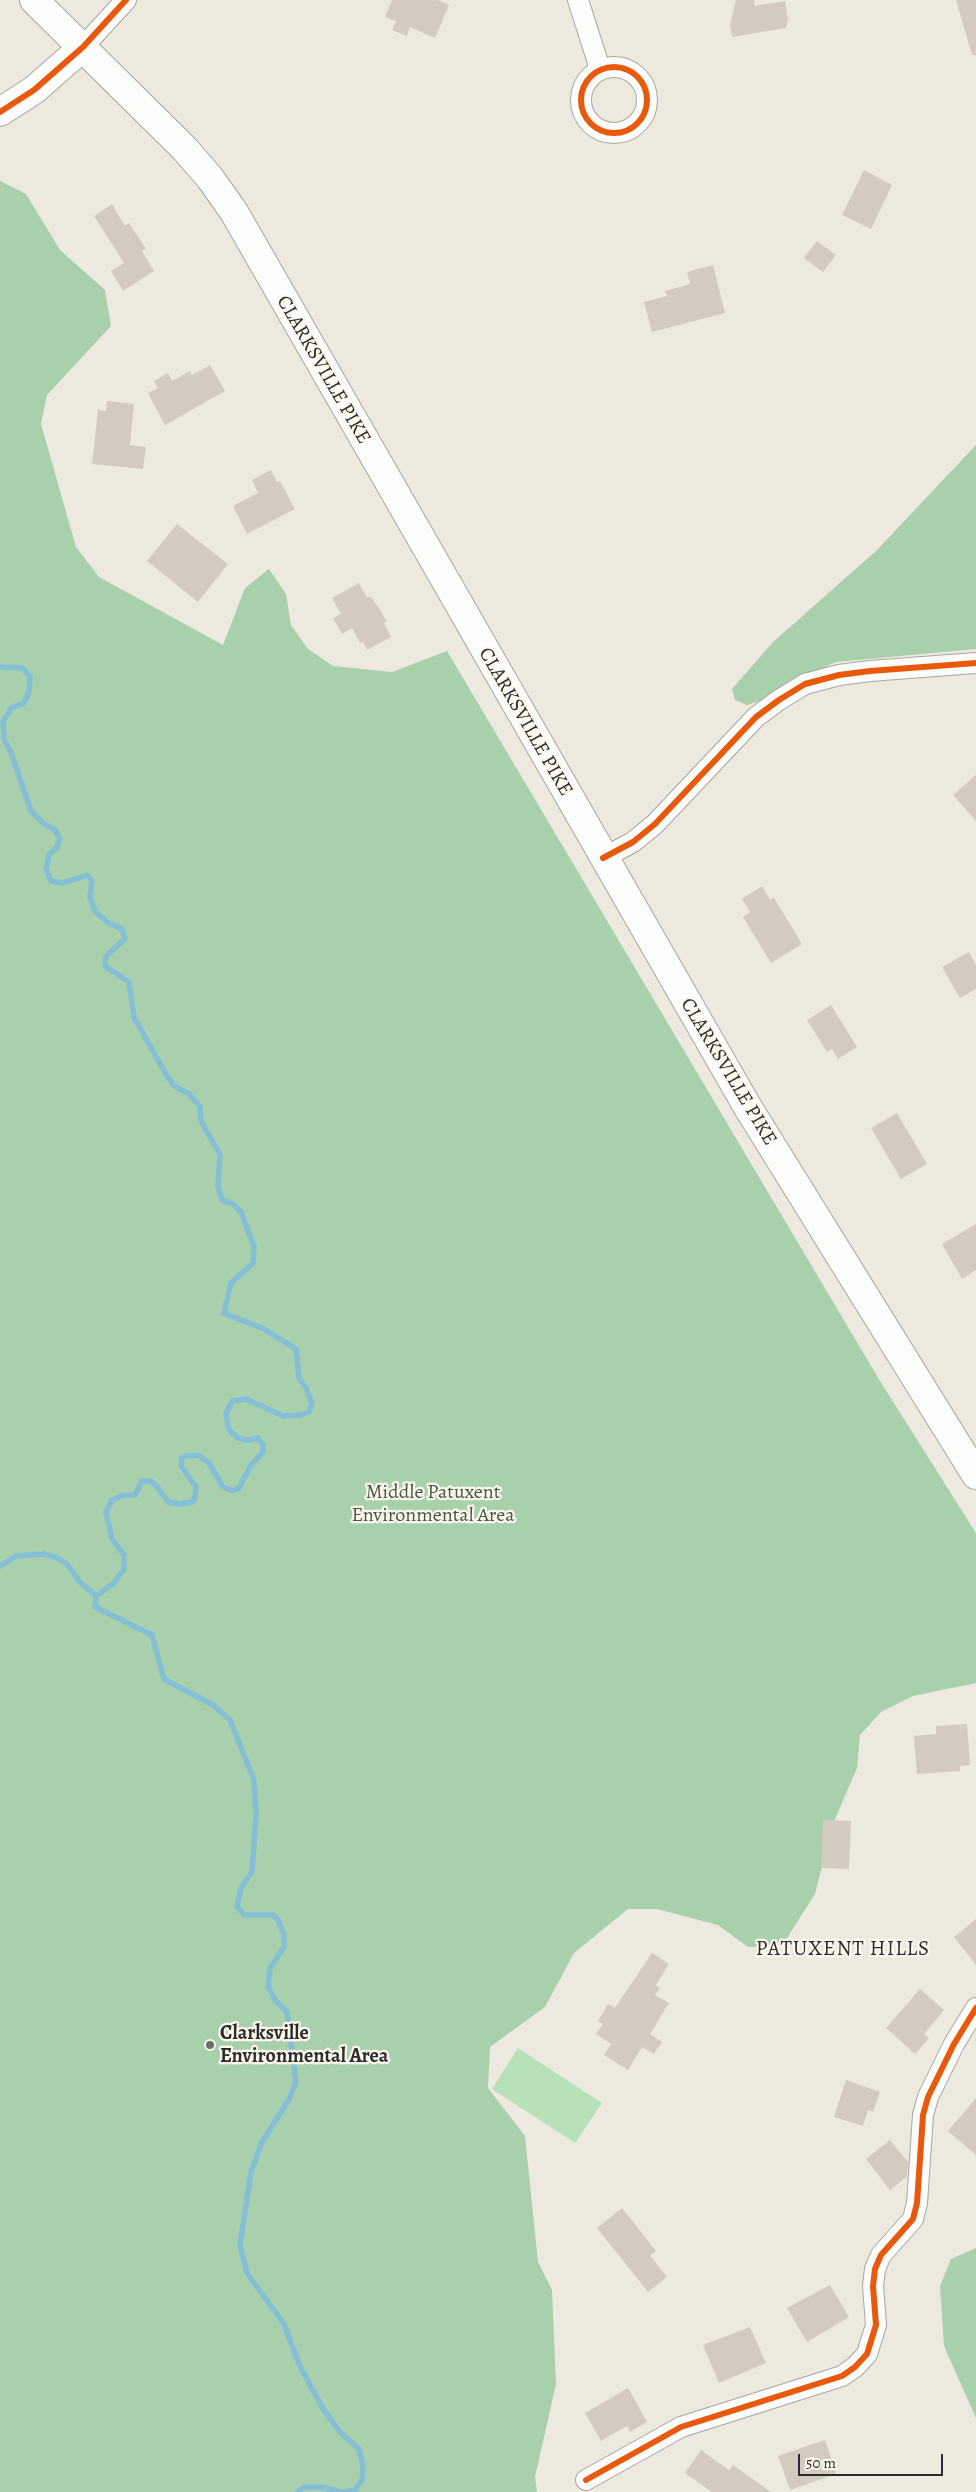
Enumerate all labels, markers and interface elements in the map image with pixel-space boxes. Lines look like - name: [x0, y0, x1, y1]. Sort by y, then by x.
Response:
- street label: CLARKSVILLE PIKE: [271, 291, 375, 449]
- street label: CLARKSVILLE PIKE: [473, 643, 577, 801]
- street label: CLARKSVILLE PIKE: [675, 994, 781, 1150]
- park label: Middle Patuxent Environmental Area: [351, 1481, 515, 1528]
- district label: PATUXENT HILLS: [754, 1937, 932, 1963]
- place label: Clarksville Environmental Area: [220, 2022, 388, 2069]
- marker: Clarksville Environmental Area: [204, 2039, 216, 2051]
- scale bar: [801, 2444, 946, 2476]
- text: 50 m: [806, 2453, 836, 2473]

